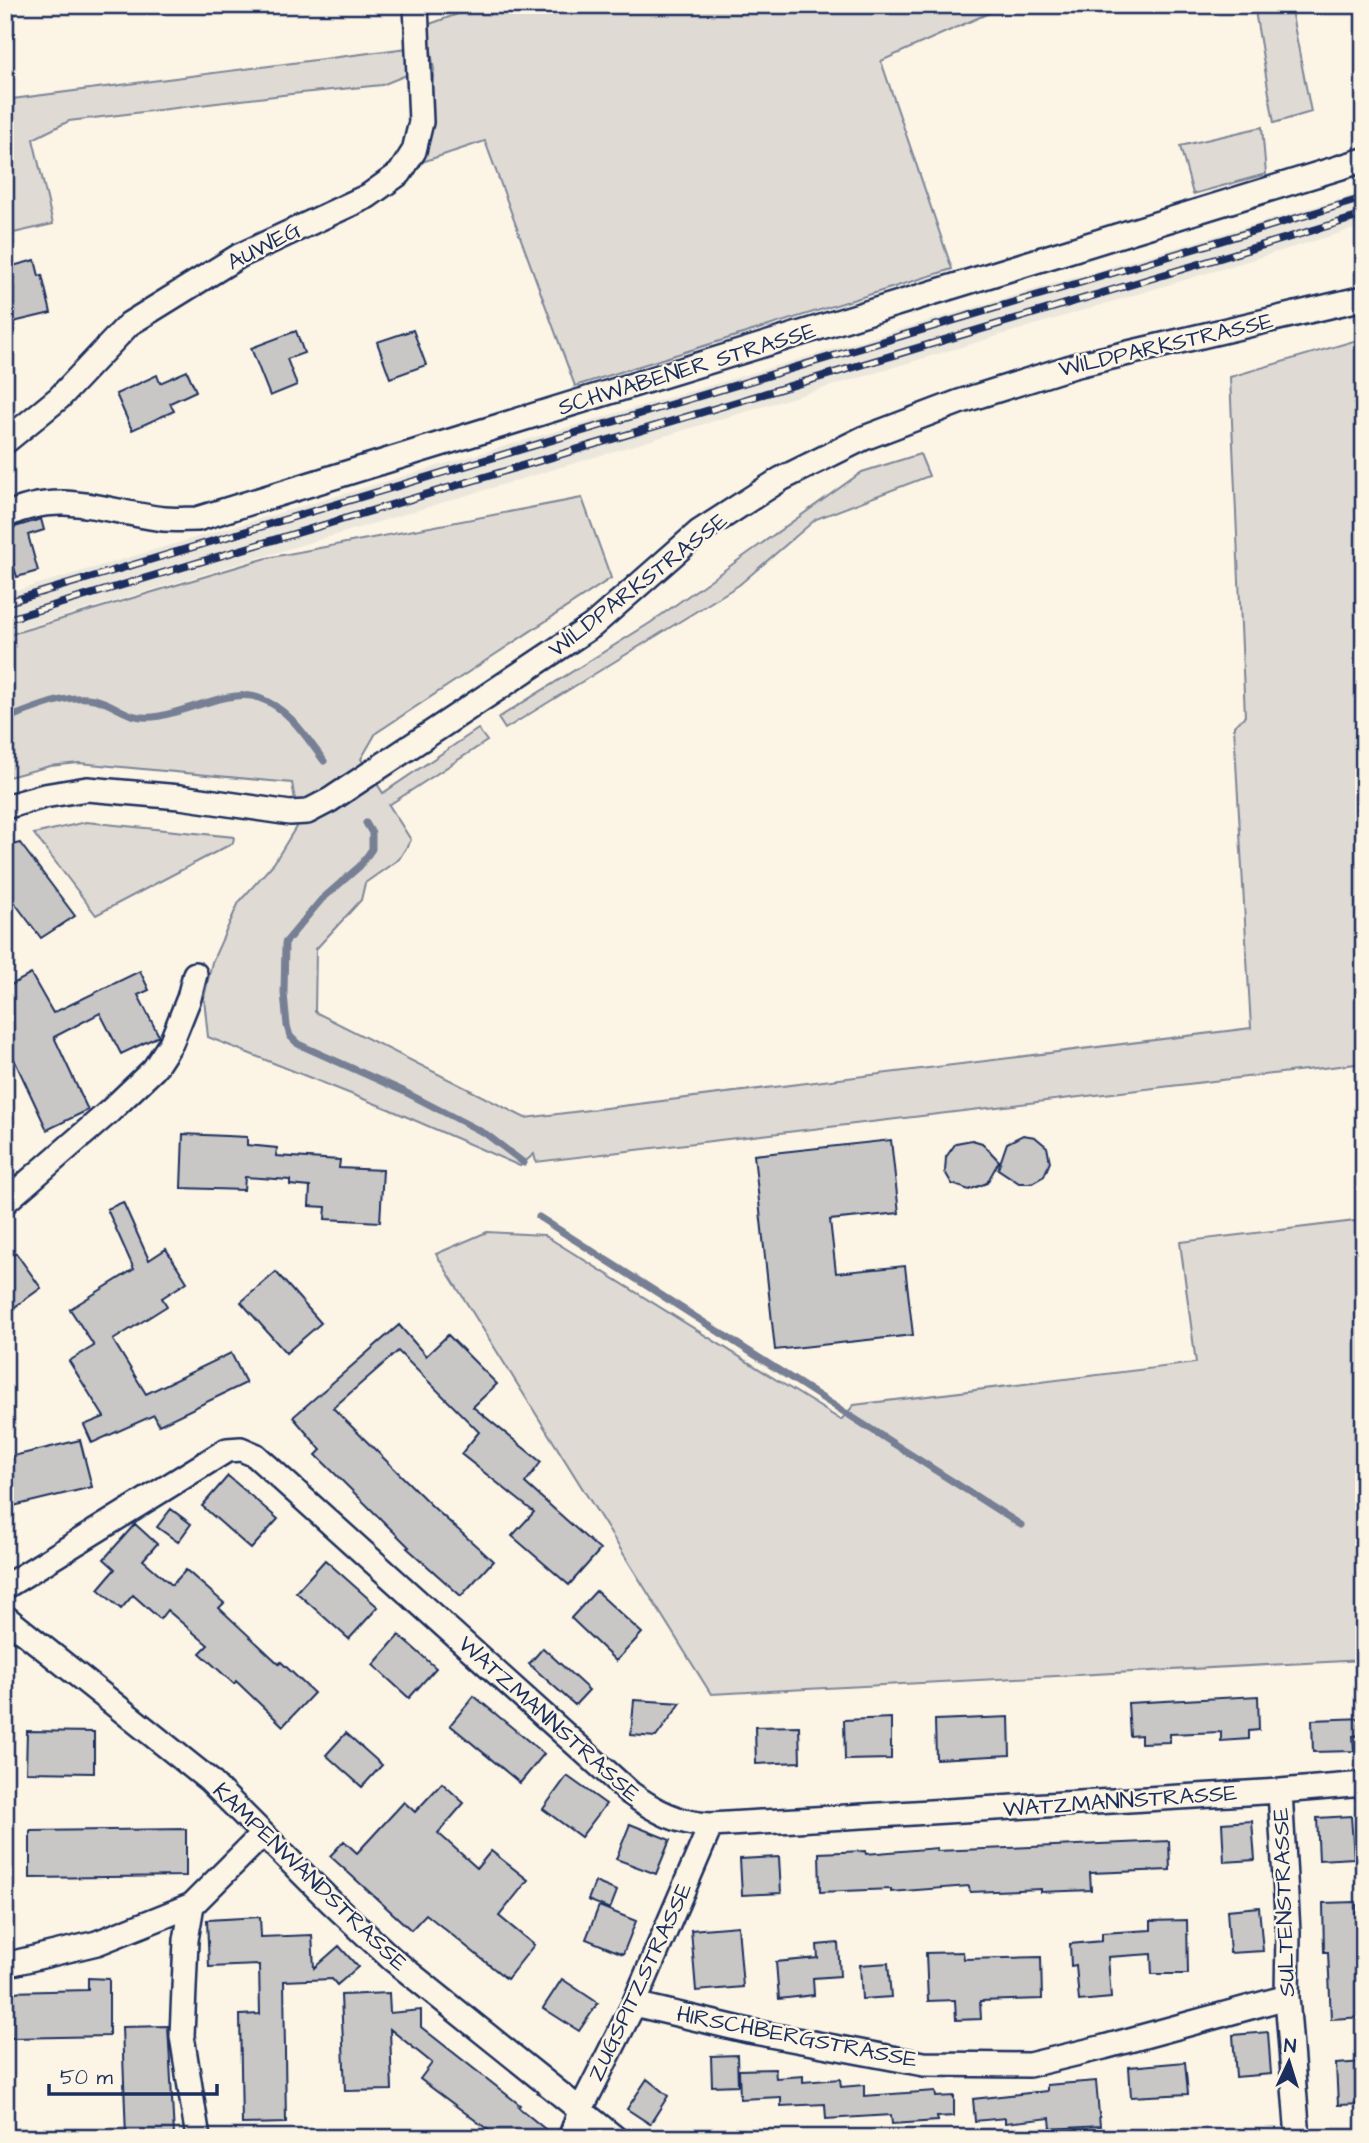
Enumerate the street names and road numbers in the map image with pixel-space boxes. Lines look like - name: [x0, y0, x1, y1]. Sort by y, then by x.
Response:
- street label: AUWEG: [222, 214, 306, 278]
- street label: WILDPARKSTRASSE: [1056, 305, 1277, 385]
- street label: SCHWABENER STRASSE: [554, 314, 820, 424]
- street label: WILDPARKSTRASSE: [542, 505, 734, 665]
- street label: WATZMANNSTRASSE: [451, 1629, 647, 1810]
- street label: KAMPENWANDSTRASSE: [206, 1775, 415, 1979]
- street label: WATZMANNSTRASSE: [1002, 1777, 1239, 1825]
- street label: SULTENSTRASSE: [1265, 1806, 1303, 1997]
- street label: ZUGSPITZSTRASSE: [580, 1877, 700, 2086]
- street label: HIRSCHBERGSTRASSE: [674, 1998, 920, 2076]

